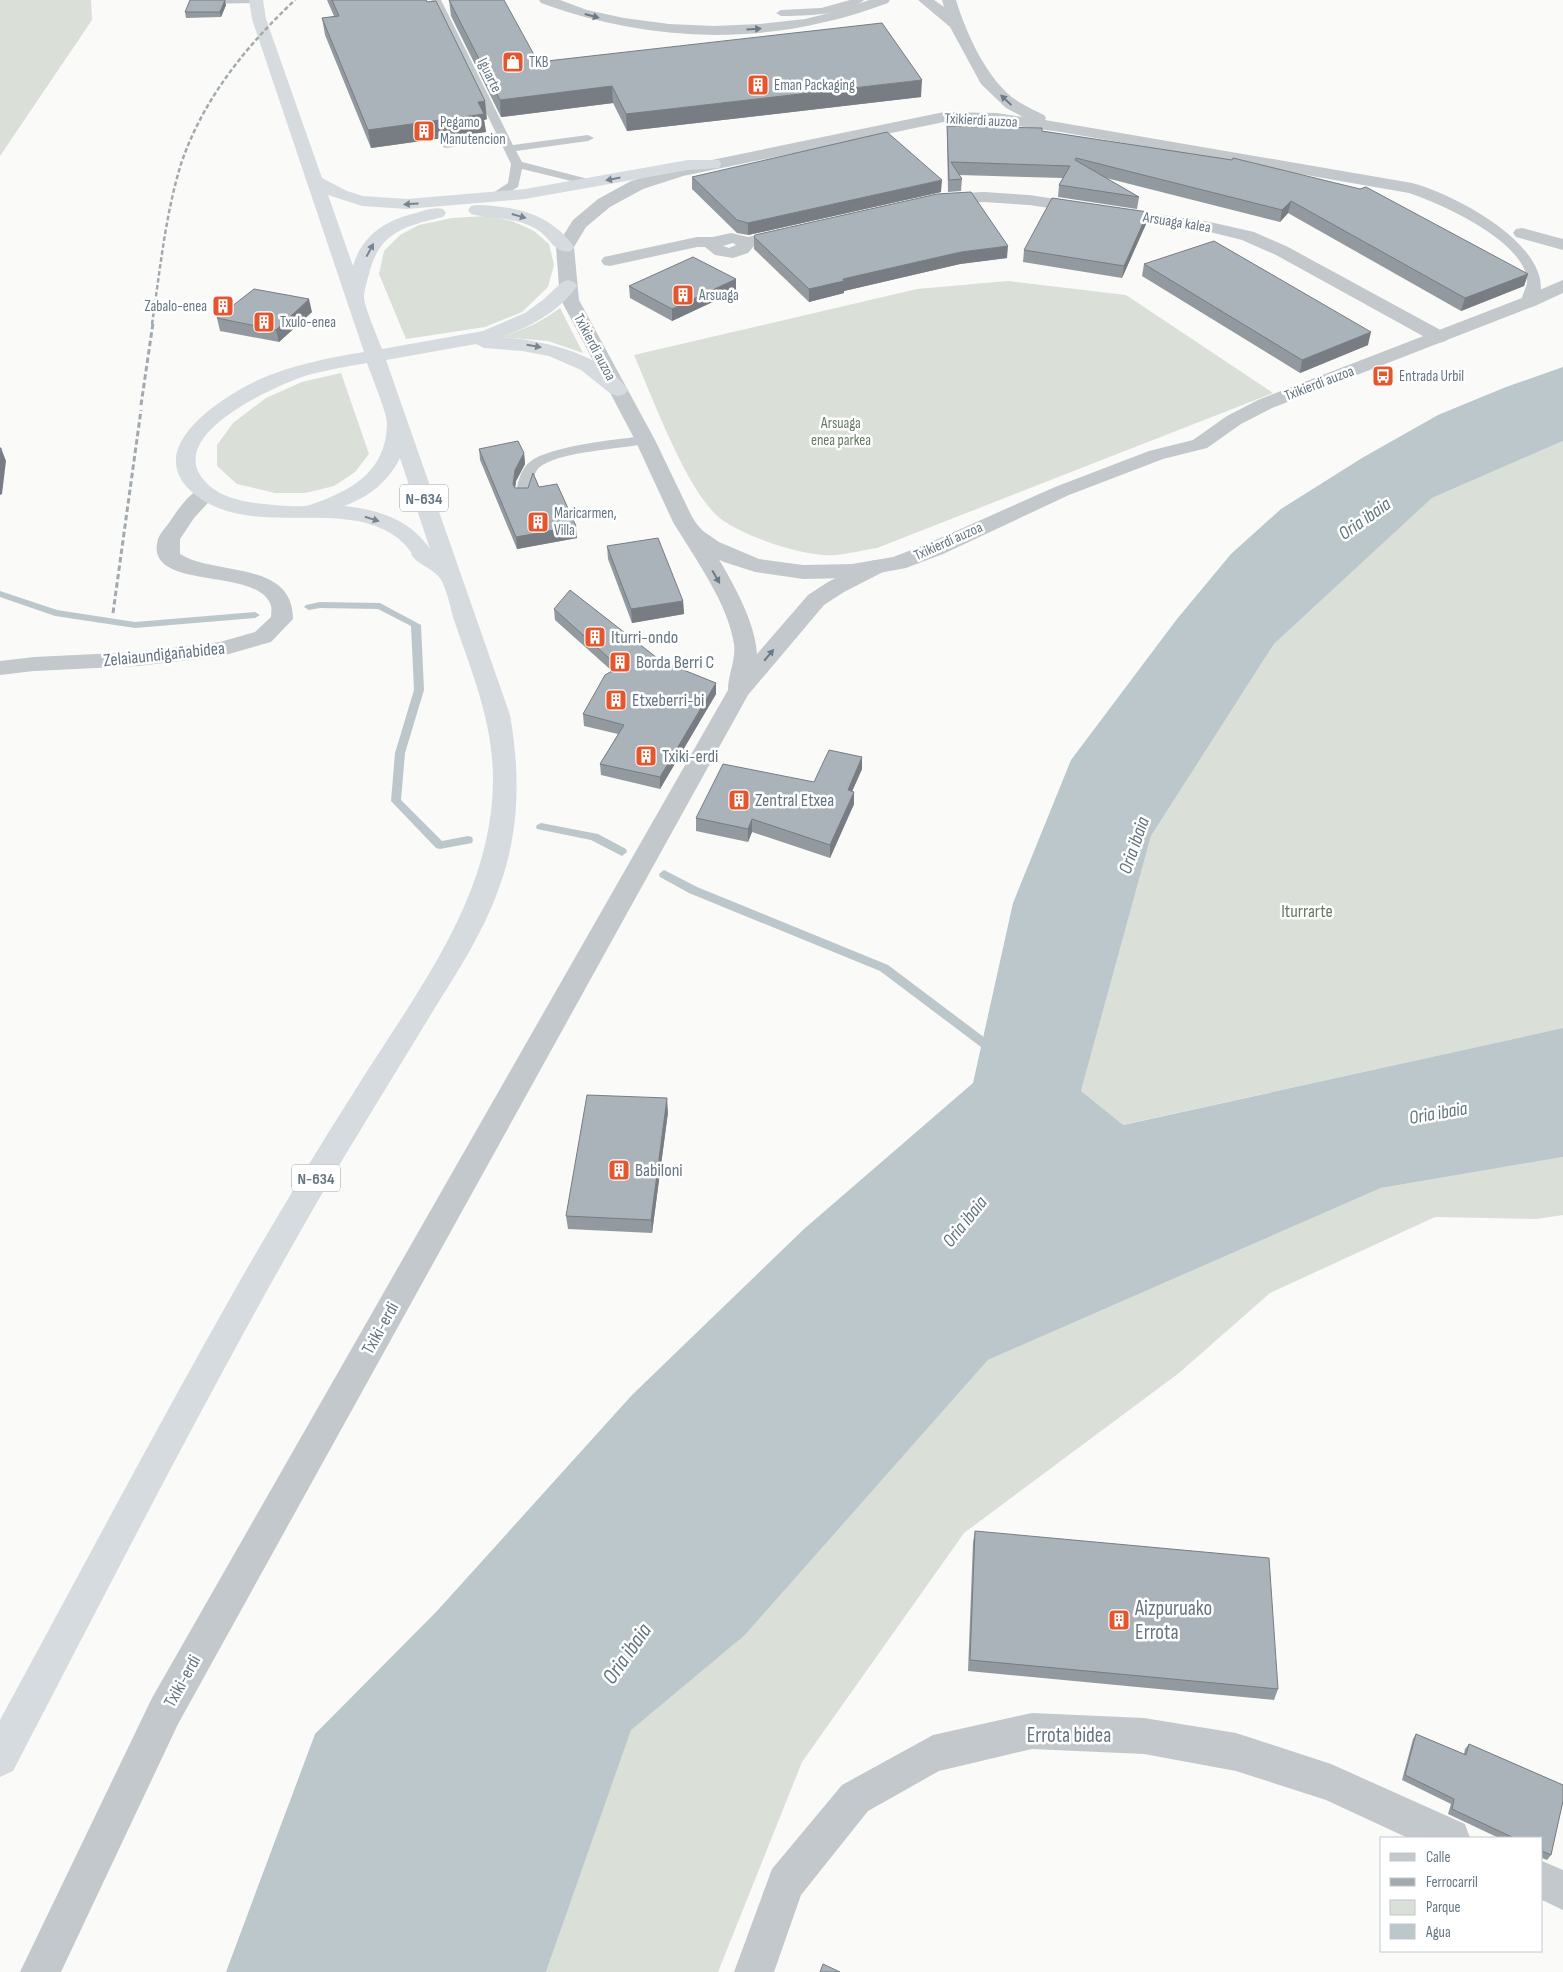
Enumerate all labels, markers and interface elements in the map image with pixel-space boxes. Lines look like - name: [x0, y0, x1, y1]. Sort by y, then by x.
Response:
- one-way arrow: [585, 13, 600, 21]
- one-way arrow: [746, 24, 762, 32]
- shop icon: TKB: [501, 50, 525, 74]
- place label: TKB: [529, 53, 549, 72]
- street label: Iguarte: [473, 55, 506, 96]
- building icon: Eman Packaging: [746, 73, 770, 97]
- place label: Eman Packaging: [774, 76, 855, 95]
- one-way arrow: [1001, 94, 1013, 106]
- street label: Txikierdi auzoa: [944, 109, 1018, 132]
- place label: Pegamo Manutencion: [440, 113, 506, 149]
- building icon: Pegamo Manutencion: [412, 119, 436, 143]
- one-way arrow: [605, 176, 621, 184]
- one-way arrow: [402, 200, 418, 208]
- street label: Arsuaga kalea: [1141, 208, 1212, 237]
- one-way arrow: [512, 212, 527, 220]
- one-way arrow: [366, 243, 374, 257]
- building icon: Arsuaga: [671, 283, 695, 307]
- place label: Arsuaga: [698, 286, 739, 305]
- building icon: Zabalo-enea: [211, 294, 235, 318]
- place label: Zabalo-enea: [144, 297, 207, 316]
- building icon: Txulo-enea: [252, 310, 276, 334]
- street label: Txikierdi auzoa: [569, 310, 620, 384]
- place label: Txulo-enea: [280, 313, 336, 332]
- one-way arrow: [526, 342, 542, 350]
- street label: Txikierdi auzoa: [1282, 361, 1357, 405]
- bus stop icon: Entrada Urbil: [1371, 364, 1395, 388]
- place label: Entrada Urbil: [1399, 367, 1464, 386]
- park label: Arsuaga enea parkea: [811, 414, 871, 450]
- road number: N-634: [400, 484, 448, 512]
- water label: Oria ibaia: [1334, 493, 1396, 545]
- place label: Maricarmen, Villa: [554, 504, 617, 540]
- building icon: Maricarmen, Villa: [526, 510, 550, 534]
- one-way arrow: [365, 515, 380, 523]
- street label: Txikierdi auzoa: [911, 518, 986, 565]
- one-way arrow: [711, 571, 720, 584]
- building icon: Iturri-ondo: [583, 625, 607, 649]
- place label: Iturri-ondo: [611, 627, 678, 648]
- street label: Zelaiaundigañabidea: [102, 638, 226, 671]
- one-way arrow: [763, 649, 774, 662]
- building icon: Borda Berri C: [608, 650, 632, 674]
- place label: Borda Berri C: [636, 652, 714, 673]
- building icon: Etxeberri-bi: [604, 688, 628, 712]
- place label: Etxeberri-bi: [632, 690, 704, 711]
- building icon: Txiki-erdi: [634, 744, 658, 768]
- place label: Txiki-erdi: [662, 746, 718, 767]
- building icon: Zentral Etxea: [727, 788, 751, 812]
- place label: Zentral Etxea: [755, 790, 834, 811]
- water label: Oria ibaia: [1114, 814, 1155, 877]
- park label: Iturrarte: [1281, 901, 1333, 922]
- water label: Oria ibaia: [1407, 1097, 1469, 1130]
- building icon: Babiloni: [607, 1158, 631, 1182]
- place label: Babiloni: [635, 1160, 683, 1181]
- road number: N-634: [292, 1164, 340, 1192]
- water label: Oria ibaia: [938, 1192, 993, 1252]
- street label: Txiki-erdi: [358, 1298, 403, 1358]
- place label: Aizpuruako Errota: [1134, 1596, 1212, 1645]
- building icon: Aizpuruako Errota: [1107, 1608, 1131, 1632]
- water label: Oria ibaia: [597, 1618, 658, 1689]
- street label: Txiki-erdi: [160, 1651, 205, 1711]
- street label: Errota bidea: [1027, 1723, 1111, 1748]
- legend: [1380, 1837, 1543, 1952]
- text: Calle: [1426, 1848, 1450, 1867]
- text: Ferrocarril: [1426, 1873, 1478, 1892]
- text: Parque: [1426, 1898, 1461, 1917]
- text: Agua: [1425, 1923, 1451, 1942]

